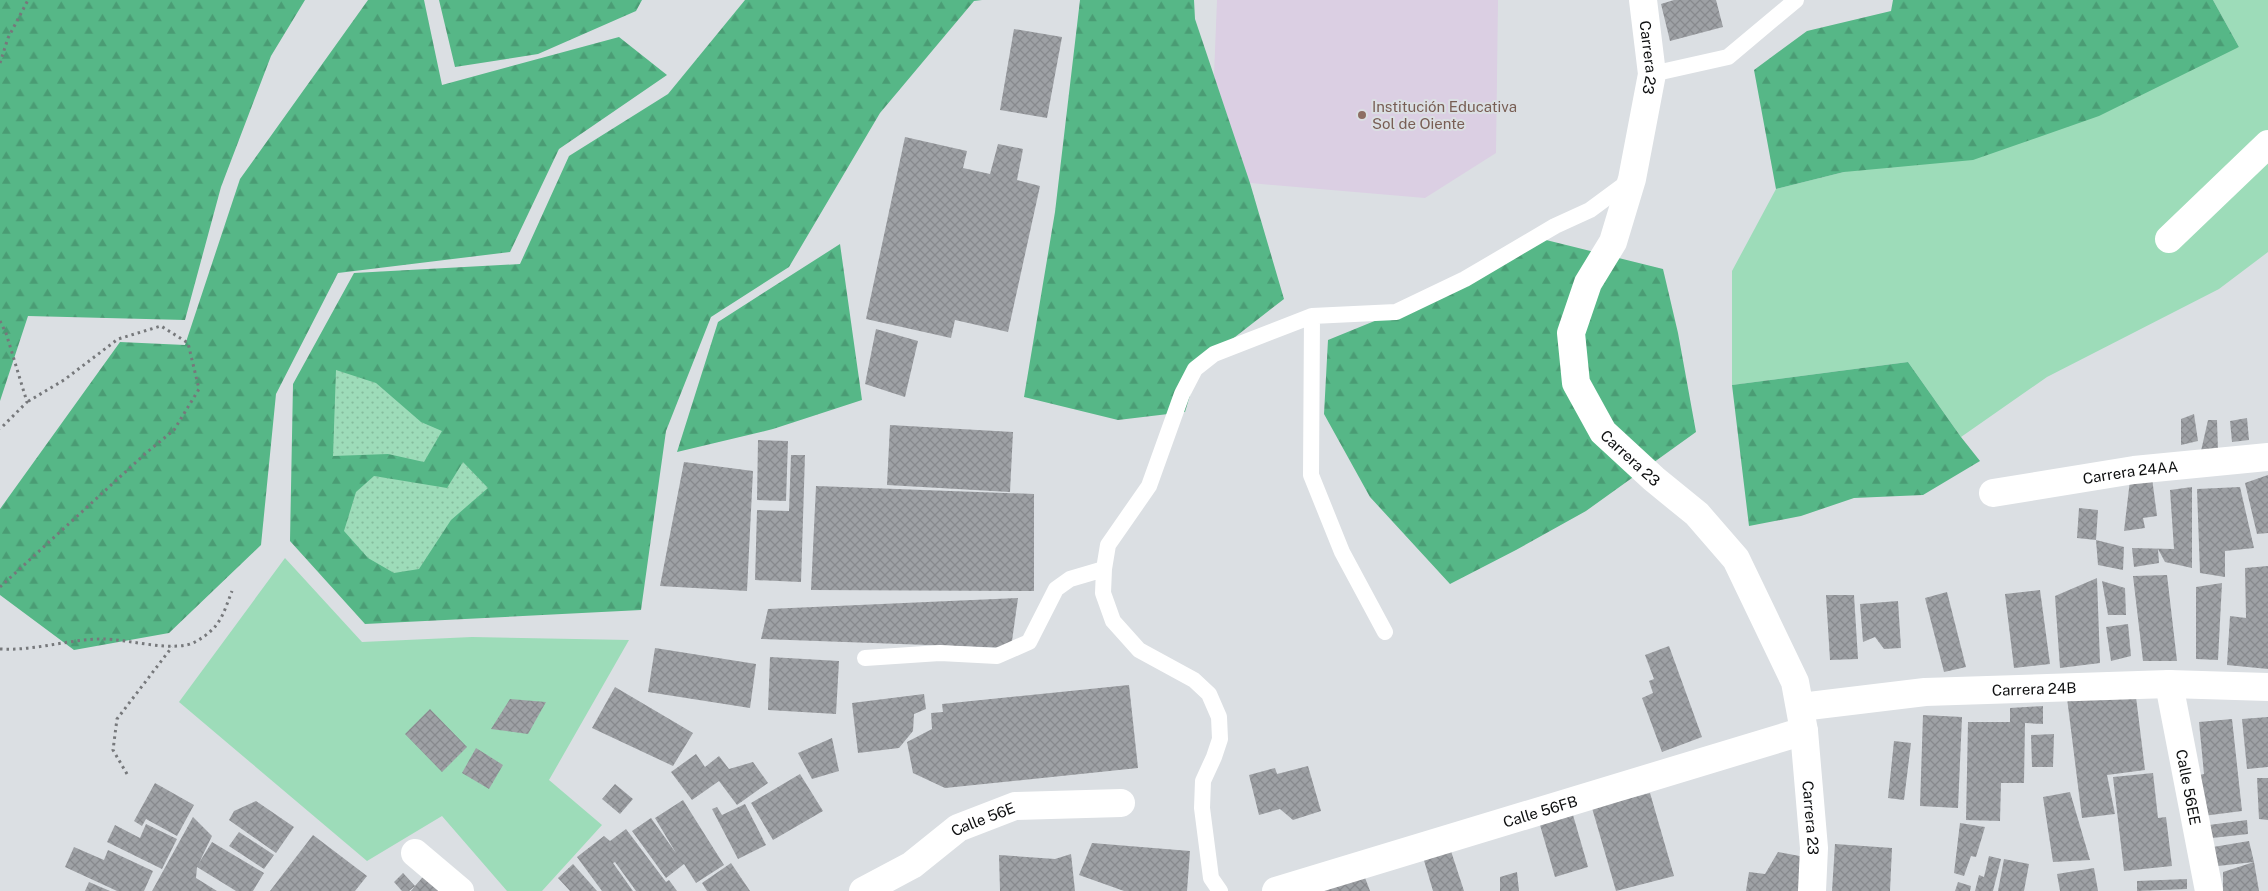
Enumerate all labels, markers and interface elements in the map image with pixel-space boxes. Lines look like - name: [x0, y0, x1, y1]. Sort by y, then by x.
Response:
- street label: Carrera 23: [1637, 20, 1661, 96]
- place label: Institución Educativa Sol de Oiente: [1372, 98, 1517, 132]
- marker: Institución Educativa Sol de Oiente: [1356, 109, 1368, 121]
- street label: Carrera 23: [1598, 426, 1664, 489]
- street label: Carrera 24AA: [2081, 457, 2179, 487]
- street label: Carrera 24B: [1991, 679, 2077, 698]
- street label: Calle 56EE: [2173, 748, 2205, 826]
- street label: Carrera 23: [1800, 780, 1823, 855]
- street label: Calle 56FB: [1501, 792, 1579, 830]
- street label: Calle 56E: [947, 798, 1017, 839]

